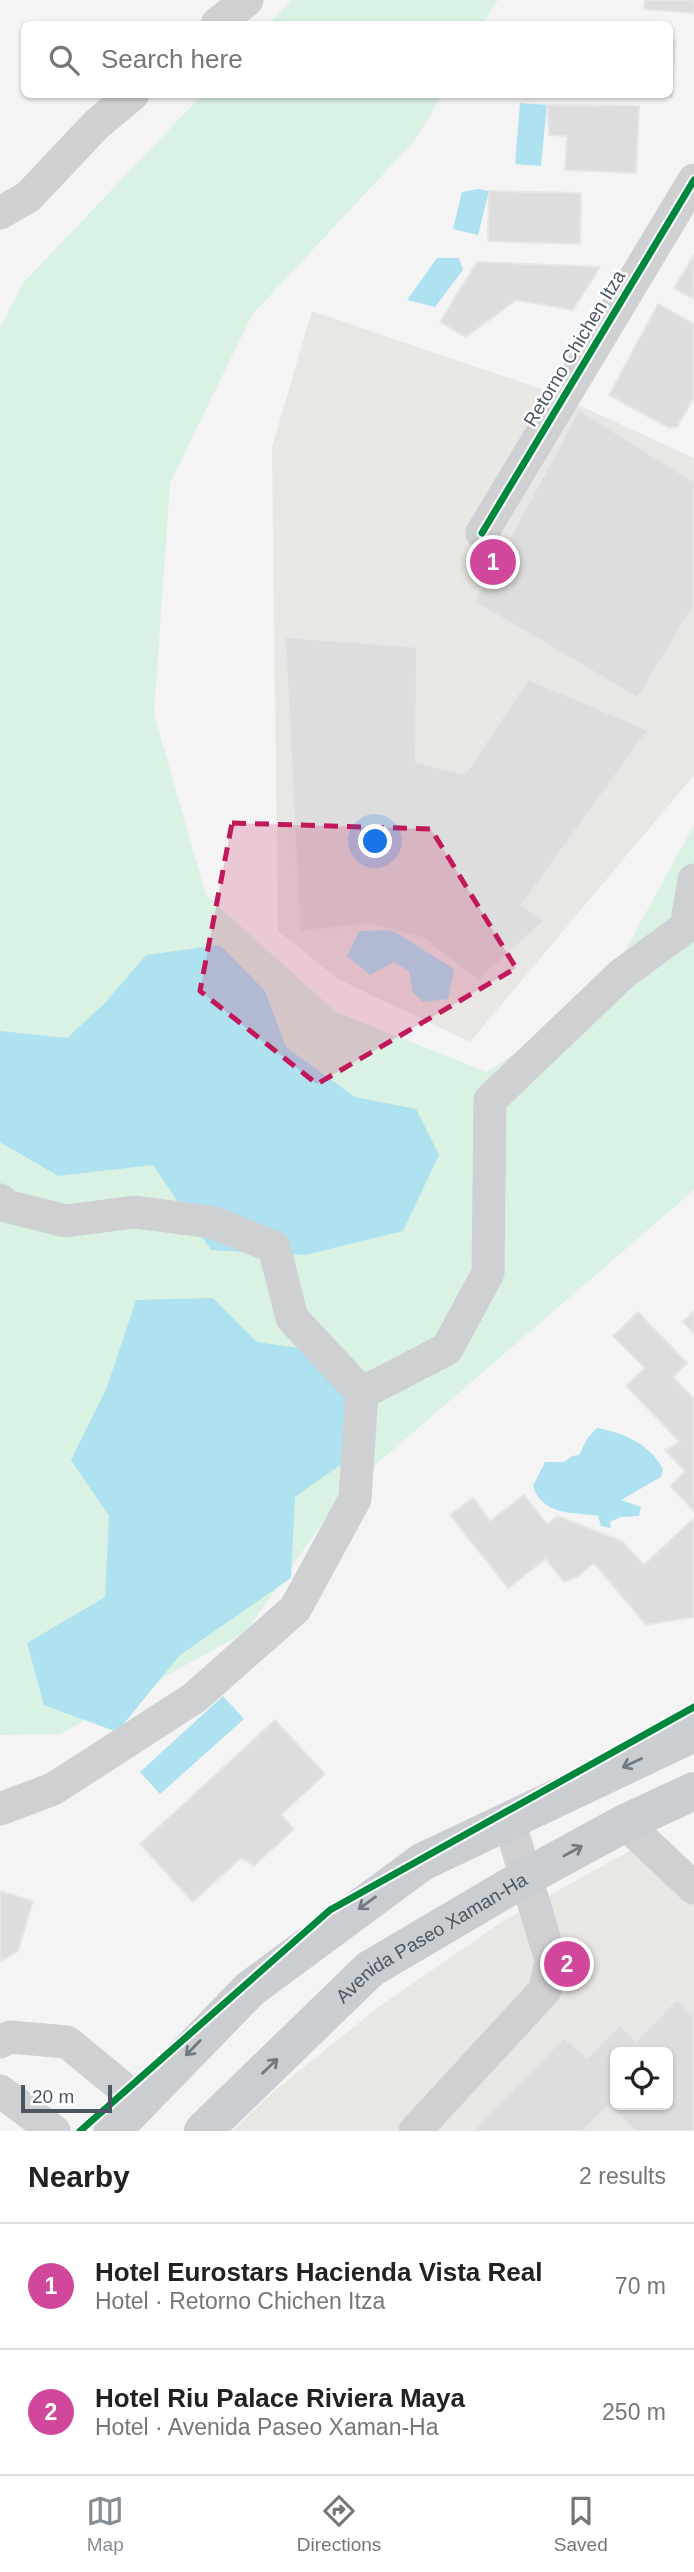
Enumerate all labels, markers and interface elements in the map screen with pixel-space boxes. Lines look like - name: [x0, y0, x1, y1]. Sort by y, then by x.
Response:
- search box: [21, 21, 673, 98]
- icon: search: [45, 41, 83, 79]
- text: Search here: [101, 44, 243, 74]
- street label: Retorno Chichen Itza: [519, 266, 630, 430]
- pin: 1: [470, 536, 516, 588]
- your location: [358, 824, 392, 858]
- one-way arrow: [622, 1757, 643, 1770]
- one-way arrow: [562, 1844, 583, 1857]
- street label: Avenida Paseo Xaman-Ha: [332, 1869, 531, 2007]
- one-way arrow: [358, 1896, 377, 1910]
- pin: 2: [544, 1938, 590, 1990]
- one-way arrow: [184, 2039, 201, 2056]
- map controls: [610, 2047, 673, 2110]
- button: locate: [610, 2047, 673, 2110]
- one-way arrow: [261, 2058, 278, 2075]
- scale bar: [21, 2082, 112, 2114]
- text: 20 m: [32, 2086, 74, 2107]
- text: Nearby: [28, 2160, 130, 2193]
- text: 2 results: [579, 2163, 666, 2189]
- text: Hotel Eurostars Hacienda Vista Real: [95, 2257, 542, 2287]
- text: 1: [45, 2273, 57, 2299]
- text: 70 m: [615, 2273, 666, 2299]
- text: Hotel · Retorno Chichen Itza: [95, 2288, 385, 2314]
- text: Hotel Riu Palace Riviera Maya: [95, 2383, 465, 2413]
- text: 2: [45, 2399, 57, 2425]
- text: 250 m: [602, 2399, 666, 2425]
- text: Hotel · Avenida Paseo Xaman-Ha: [95, 2414, 439, 2440]
- tab: Map: [86, 2492, 124, 2556]
- tab: Directions: [297, 2492, 381, 2556]
- tab: Saved: [554, 2492, 608, 2556]

